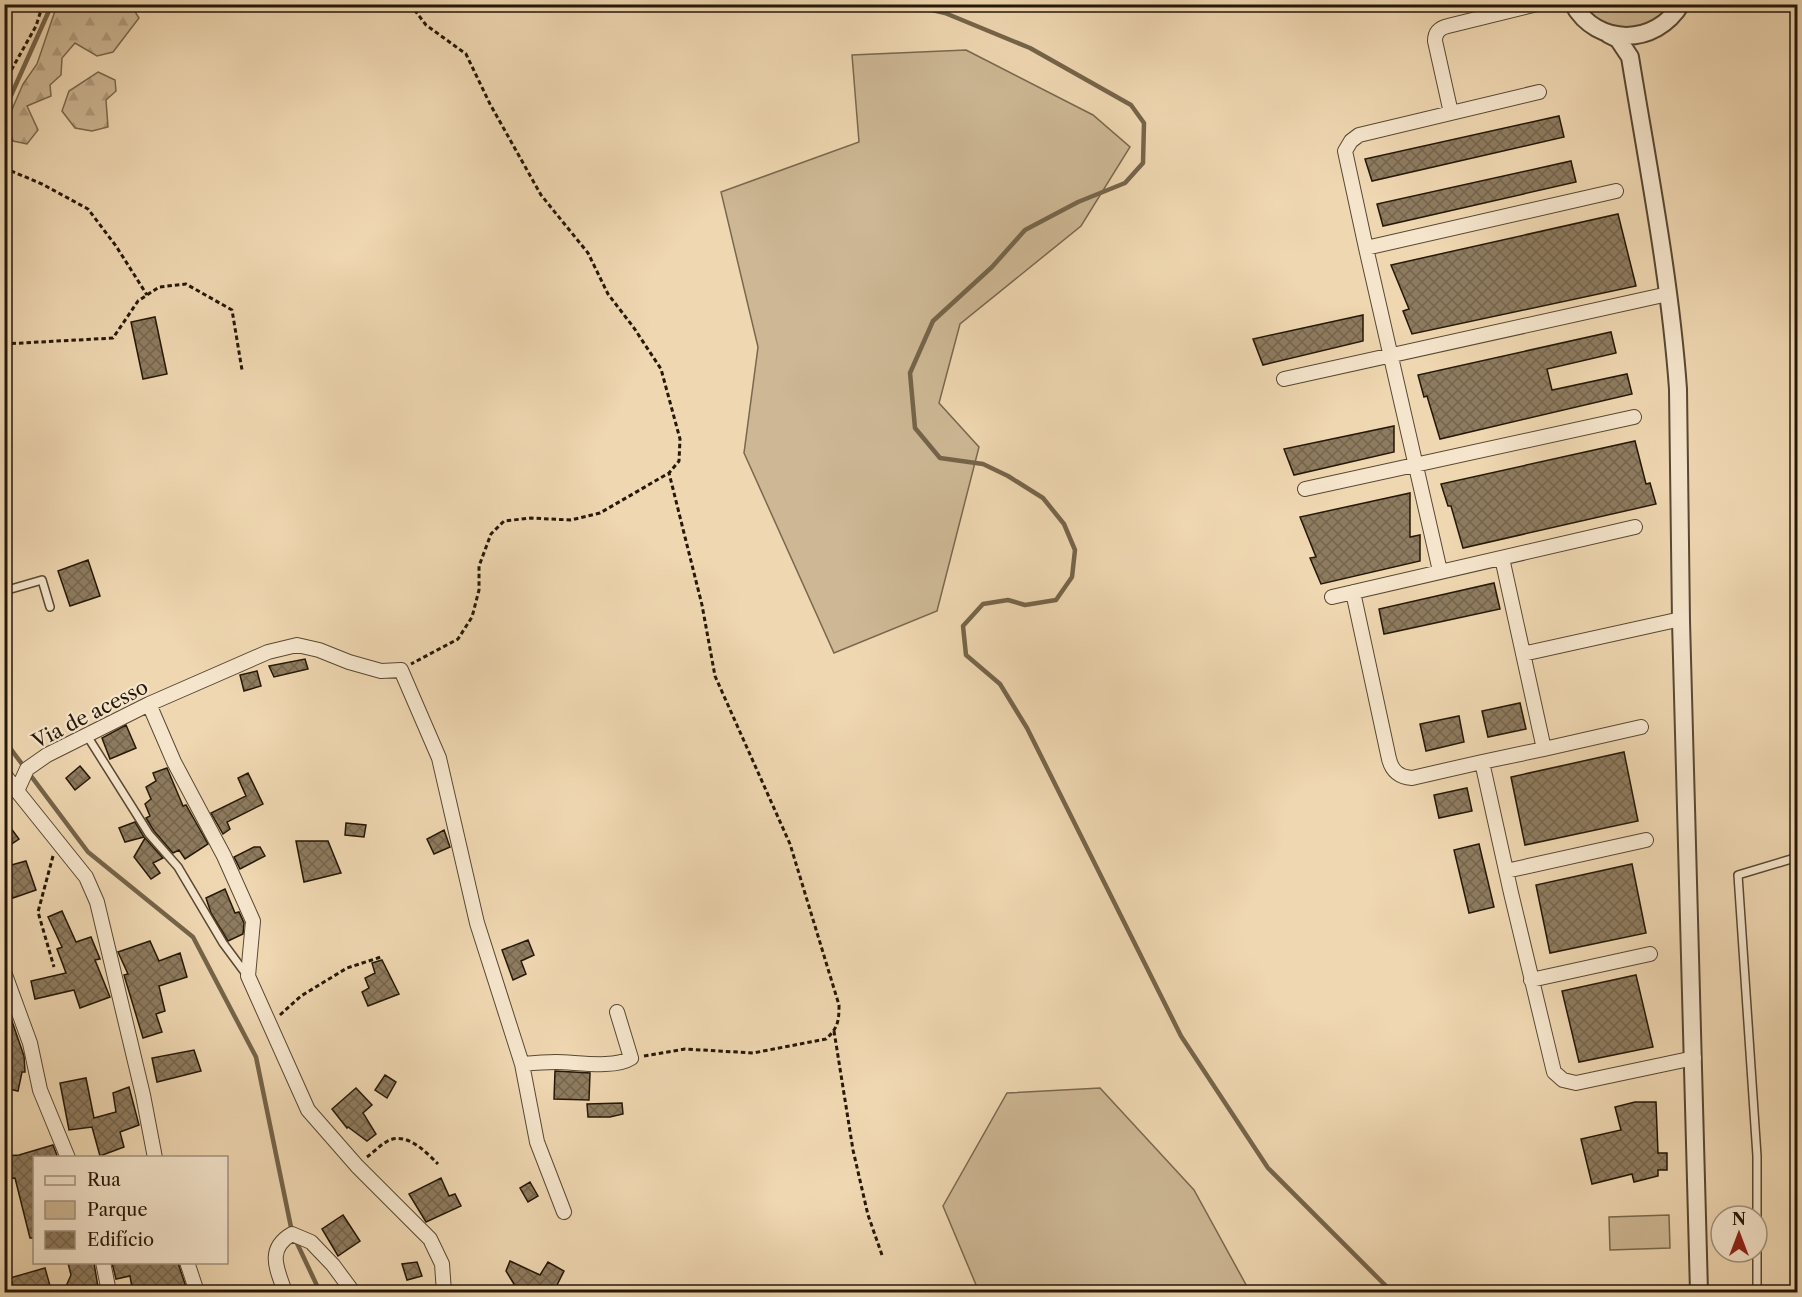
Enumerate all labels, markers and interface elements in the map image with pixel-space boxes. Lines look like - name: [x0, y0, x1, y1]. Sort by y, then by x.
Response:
- street label: Via de acesso: [27, 675, 152, 754]
- legend: [33, 1156, 228, 1264]
- text: Rua: [87, 1169, 121, 1191]
- text: Parque: [87, 1199, 148, 1221]
- north arrow: [1709, 1204, 1769, 1264]
- text: N: [1732, 1209, 1746, 1229]
- text: Edifício: [87, 1229, 154, 1251]

